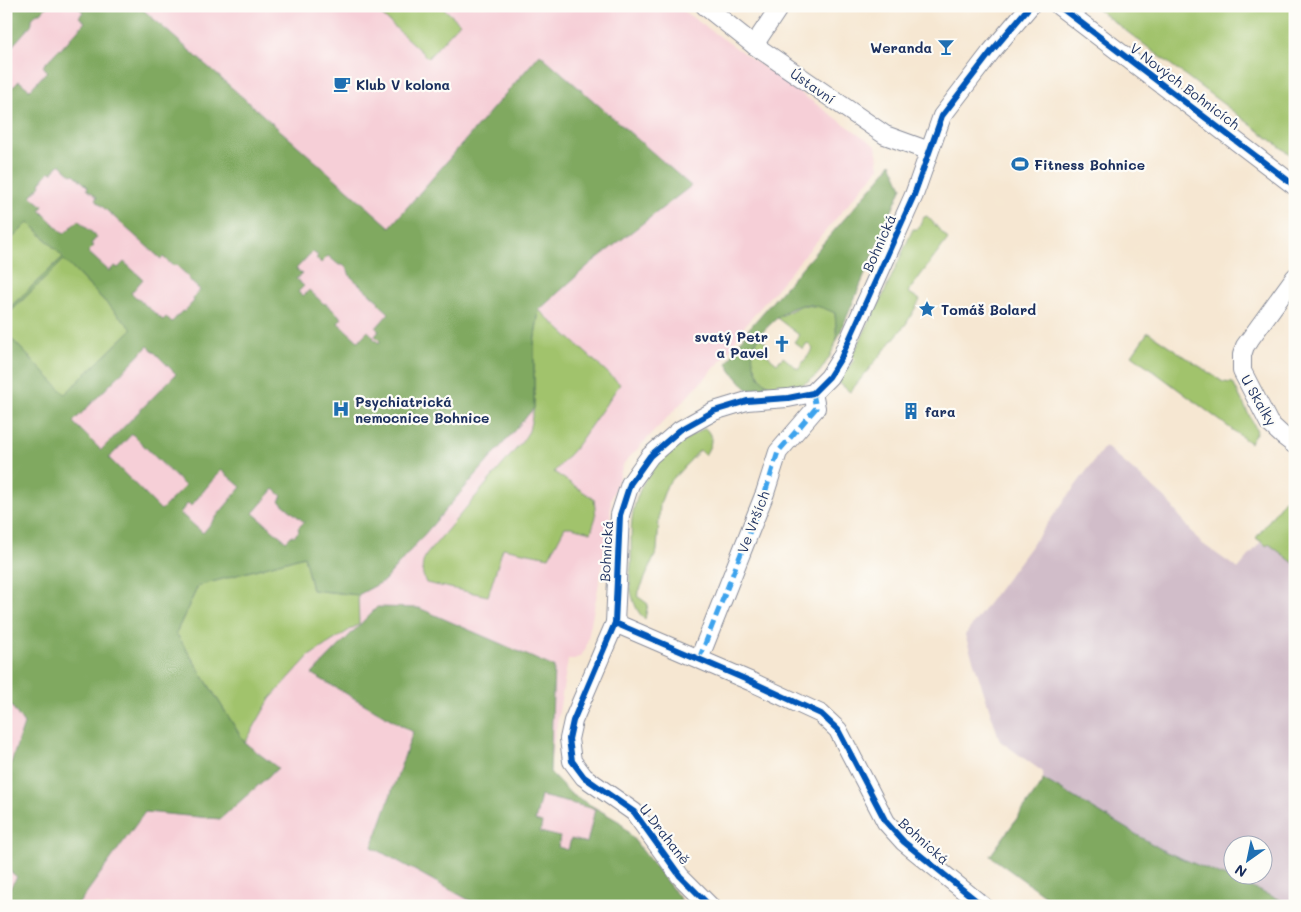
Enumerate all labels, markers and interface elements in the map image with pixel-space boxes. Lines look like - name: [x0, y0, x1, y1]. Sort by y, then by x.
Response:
- bar icon: Weranda: [936, 37, 956, 57]
- place label: Weranda: [870, 38, 932, 57]
- street label: V Nových Bohnicích: [1126, 38, 1244, 134]
- street label: Ústavní: [787, 64, 839, 108]
- cafe icon: Klub V kolona: [332, 74, 352, 94]
- place label: Klub V kolona: [356, 75, 451, 94]
- sports icon: Fitness Bohnice: [1010, 154, 1030, 174]
- place label: Fitness Bohnice: [1034, 155, 1145, 174]
- street label: Bohnická: [858, 211, 900, 275]
- place icon: Tomáš Bolard: [917, 299, 937, 319]
- place label: Tomáš Bolard: [941, 300, 1036, 319]
- place label: svatý Petr a Pavel: [695, 327, 768, 362]
- church icon: svatý Petr a Pavel: [772, 334, 792, 354]
- street label: U Skalky: [1237, 371, 1281, 429]
- place label: Psychiatrická nemocnice Bohnice: [355, 392, 489, 427]
- hospital icon: Psychiatrická nemocnice Bohnice: [331, 399, 351, 419]
- building icon: fara: [901, 401, 921, 421]
- place label: fara: [925, 402, 956, 421]
- street label: Ve Vrších: [732, 488, 774, 556]
- street label: Bohnická: [595, 520, 617, 582]
- street label: U Drahaně: [635, 800, 695, 868]
- street label: Bohnická: [895, 813, 953, 869]
- north arrow: [1224, 834, 1274, 884]
- text: N: [1231, 860, 1250, 882]

